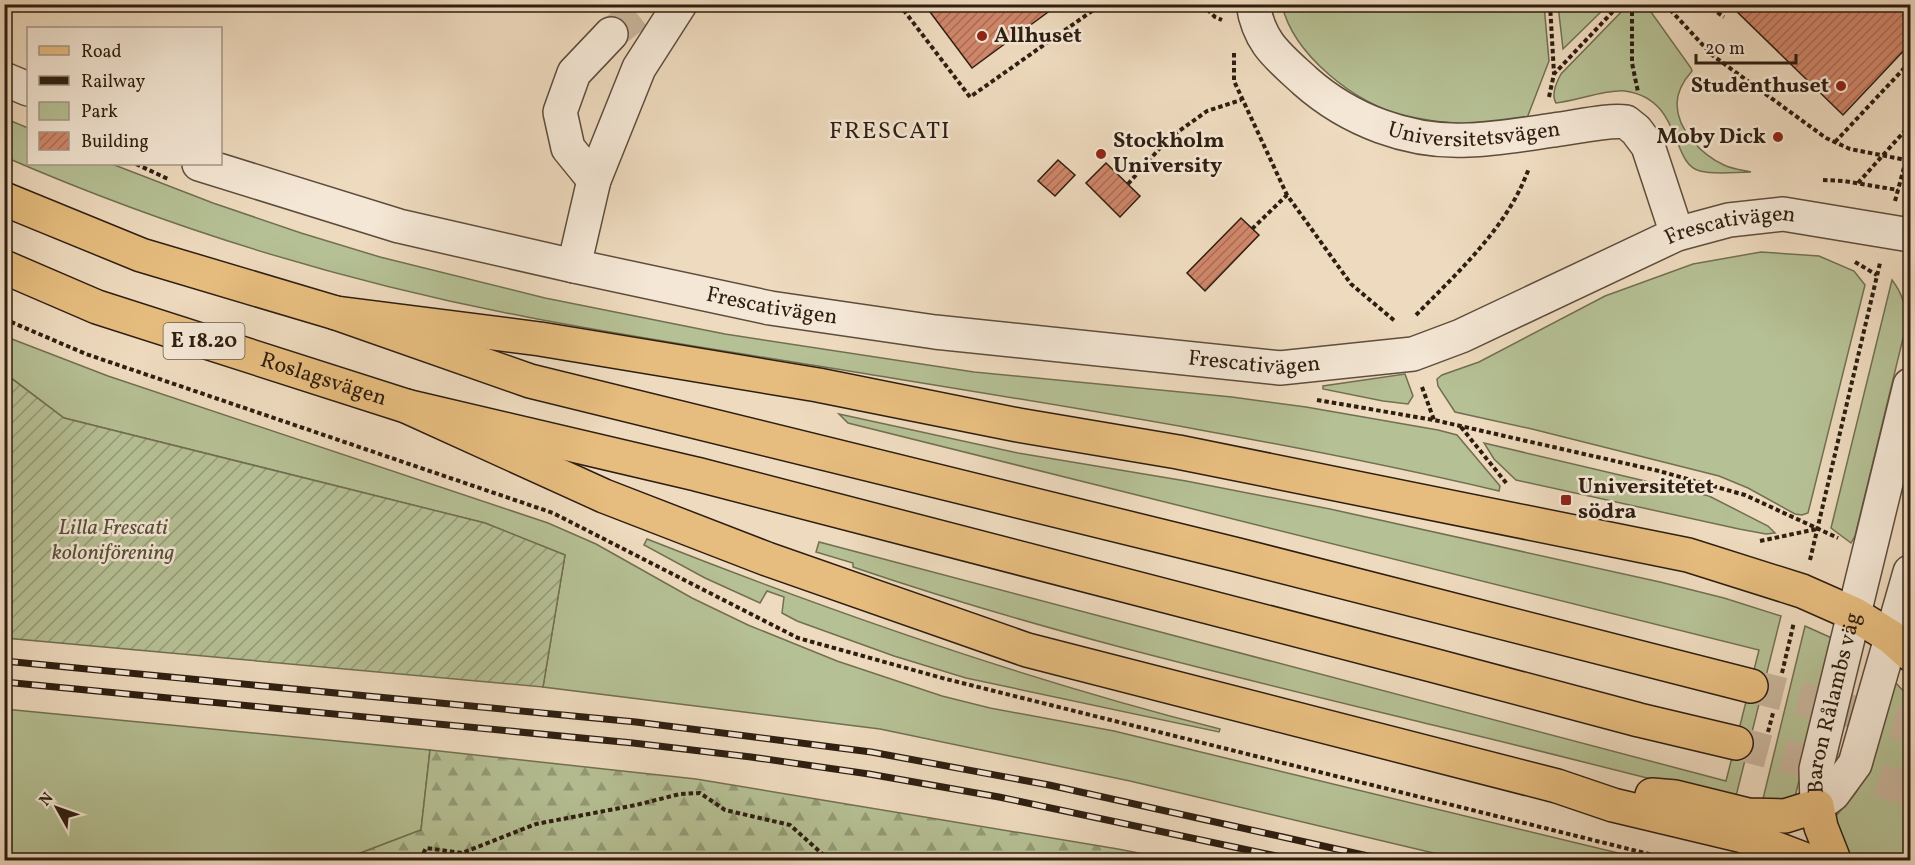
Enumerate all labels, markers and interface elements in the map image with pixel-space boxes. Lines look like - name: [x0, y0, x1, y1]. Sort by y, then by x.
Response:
- place label: Allhuset: [994, 21, 1082, 52]
- legend: [27, 27, 222, 165]
- scale bar: [1696, 27, 1796, 65]
- marker: Allhuset: [975, 29, 989, 43]
- text: 20 m: [1705, 37, 1745, 62]
- text: Road: [81, 40, 122, 65]
- text: Railway: [81, 70, 145, 95]
- place label: Studenthuset: [1691, 71, 1829, 102]
- marker: Studenthuset: [1834, 79, 1848, 93]
- text: Park: [81, 100, 118, 125]
- street label: Universitetsvägen: [1384, 114, 1562, 156]
- district label: FRESCATI: [829, 115, 951, 149]
- place label: Moby Dick: [1656, 122, 1766, 153]
- place label: Stockholm University: [1113, 126, 1225, 182]
- text: Building: [81, 130, 149, 155]
- marker: Moby Dick: [1771, 130, 1785, 144]
- marker: Stockholm University: [1094, 147, 1108, 161]
- street label: Frescativägen: [1659, 199, 1798, 253]
- street label: Frescativägen: [703, 279, 840, 333]
- road number: E 18.20: [164, 323, 244, 359]
- street label: Frescativägen: [1186, 343, 1322, 384]
- street label: Roslagsvägen: [256, 345, 391, 414]
- place label: Universitetet södra: [1578, 472, 1714, 528]
- marker: Universitetet södra: [1559, 493, 1573, 507]
- park label: Lilla Frescati koloniförening: [52, 513, 175, 569]
- street label: Baron Rålambs väg: [1801, 609, 1869, 794]
- north arrow: [27, 778, 87, 838]
- text: N: [35, 788, 59, 811]

